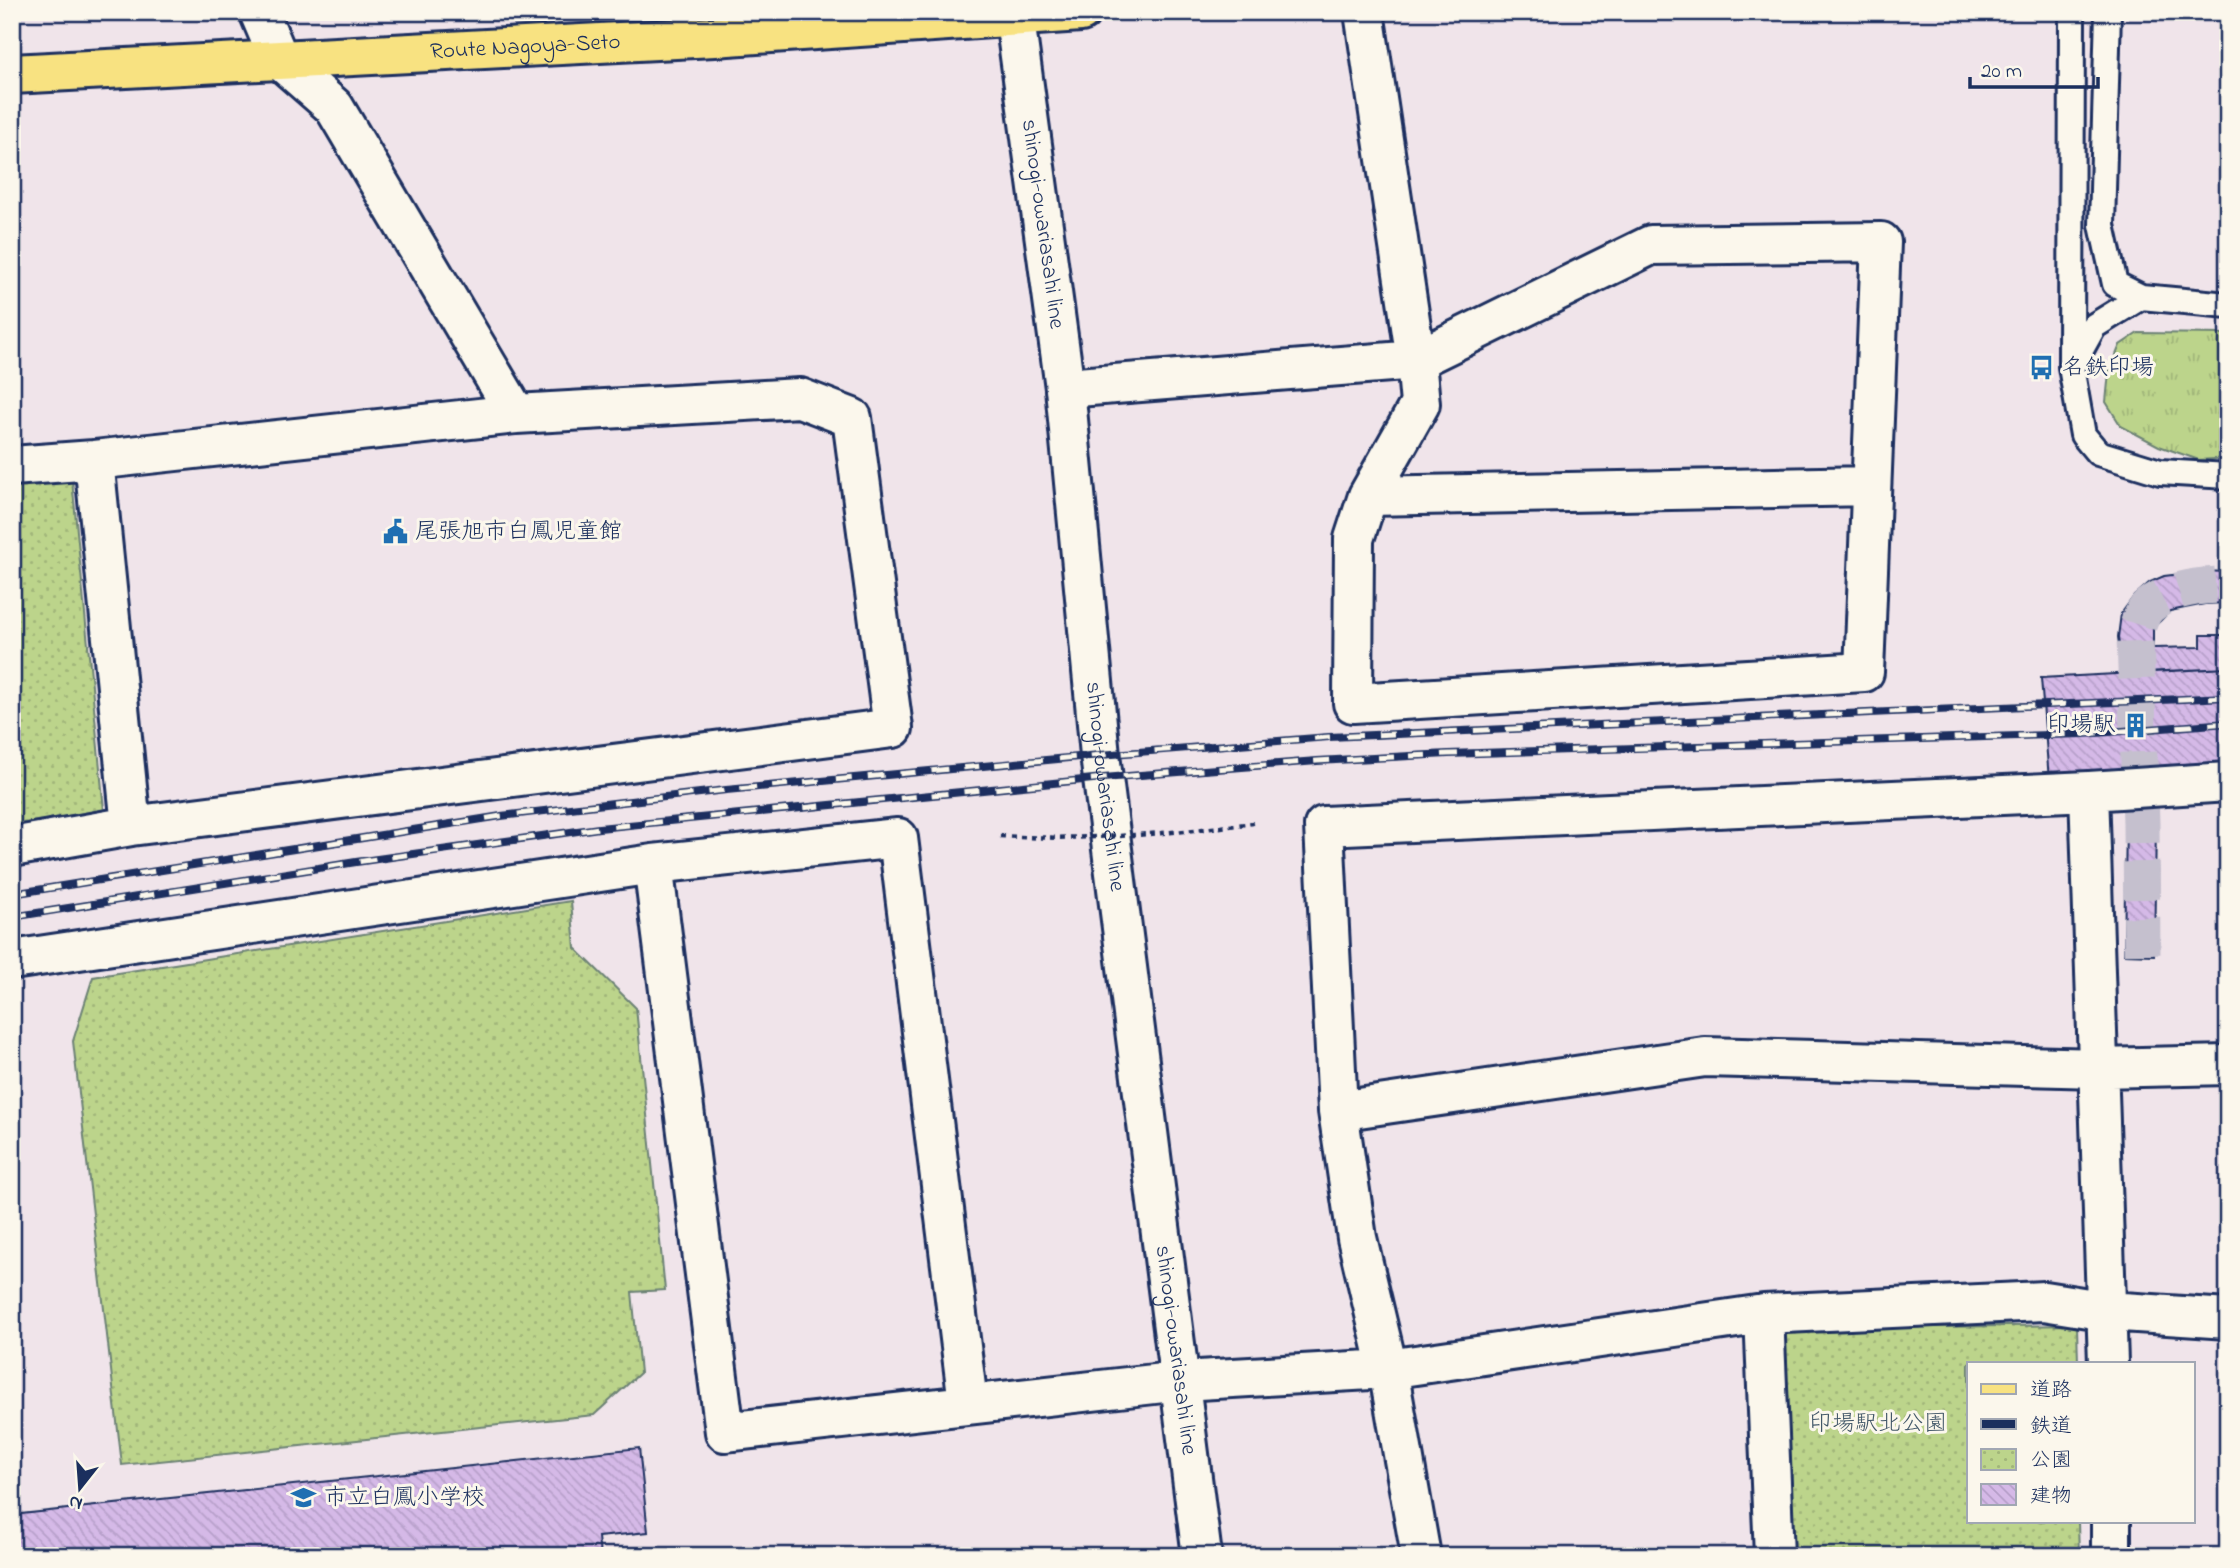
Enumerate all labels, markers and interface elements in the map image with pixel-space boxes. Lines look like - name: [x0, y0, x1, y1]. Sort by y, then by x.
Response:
- street label: Route Nagoya-Seto: [429, 25, 621, 68]
- scale bar: [1970, 46, 2098, 90]
- text: 20 m: [1981, 57, 2022, 87]
- street label: shinogi-owariasahi line: [1012, 117, 1073, 332]
- place label: 名鉄印場: [2062, 352, 2154, 385]
- bus stop icon: 名鉄印場: [2028, 354, 2056, 382]
- place label: 尾張旭市白鳳児童館: [415, 516, 622, 549]
- public building icon: 尾張旭市白鳳児童館: [381, 518, 409, 546]
- street label: shinogi-owariasahi line: [1077, 680, 1134, 894]
- place label: 印場駅: [2047, 709, 2116, 742]
- building icon: 印場駅: [2122, 711, 2150, 739]
- street label: shinogi-owariasahi line: [1146, 1243, 1206, 1458]
- legend: [1967, 1362, 2194, 1522]
- text: 道路: [2030, 1376, 2072, 1406]
- park label: 印場駅北公園: [1809, 1408, 1947, 1441]
- text: 鉄道: [2030, 1412, 2072, 1442]
- text: 公園: [2030, 1446, 2072, 1476]
- north arrow: [46, 1452, 116, 1522]
- place label: 市立白鳳小学校: [324, 1482, 485, 1515]
- text: 建物: [2030, 1482, 2072, 1512]
- school or university icon: 市立白鳳小学校: [290, 1484, 318, 1512]
- text: N: [66, 1487, 86, 1517]

